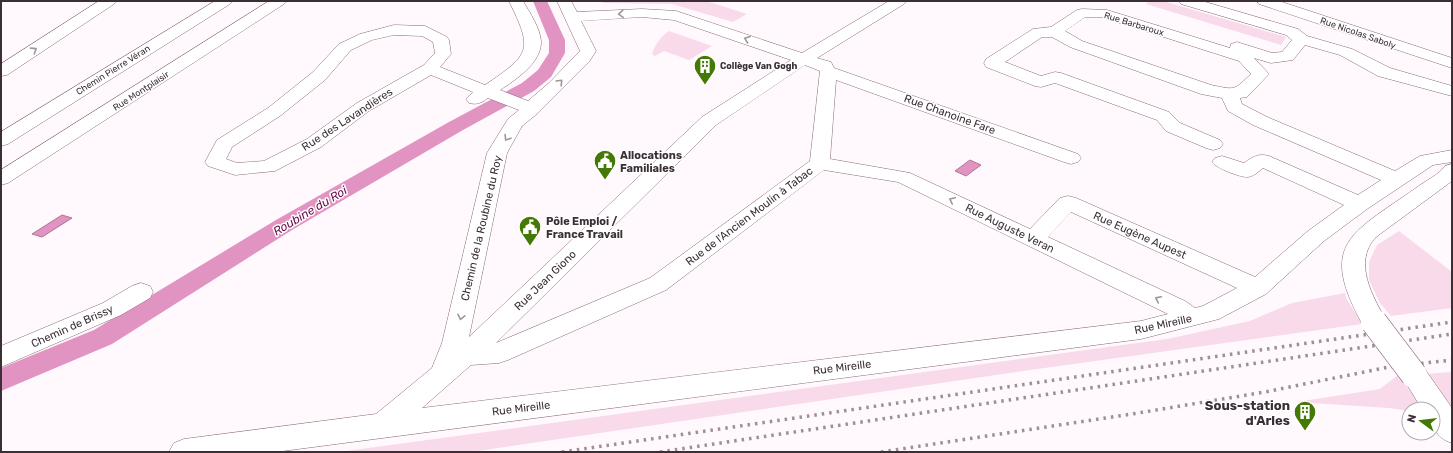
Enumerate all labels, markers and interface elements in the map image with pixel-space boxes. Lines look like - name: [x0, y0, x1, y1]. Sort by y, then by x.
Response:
- one-way arrow: [618, 10, 624, 19]
- street label: Rue Barbaroux: [1103, 10, 1165, 38]
- street label: Rue Nicolas Saboly: [1319, 15, 1397, 51]
- one-way arrow: [743, 36, 750, 44]
- street label: Chemin Pierre Véran: [74, 43, 152, 97]
- one-way arrow: [30, 47, 37, 55]
- building icon: Collège Van Gogh: [692, 53, 718, 86]
- place label: Collège Van Gogh: [720, 61, 797, 72]
- street label: Rue Montplaisir: [111, 69, 171, 113]
- one-way arrow: [556, 79, 563, 87]
- street label: Rue des Lavandières: [299, 85, 395, 154]
- street label: Rue Chanoine Fare: [902, 92, 997, 137]
- one-way arrow: [504, 134, 511, 141]
- public building icon: Allocations Familiales: [592, 148, 618, 181]
- place label: Allocations Familiales: [620, 149, 682, 175]
- street label: Chemin de la Roubine du Roy: [458, 154, 505, 302]
- street label: Rue de l'Ancien Moulin à Tabac: [683, 164, 815, 268]
- water label: Roubine du Roi: [270, 183, 350, 239]
- one-way arrow: [949, 197, 957, 205]
- street label: Rue Auguste Veran: [963, 201, 1056, 256]
- street label: Rue Eugène Aupest: [1091, 209, 1189, 262]
- public building icon: Pôle Emploi / France Travail: [517, 214, 543, 247]
- place label: Pôle Emploi / France Travail: [546, 215, 623, 241]
- street label: Rue Jean Giono: [512, 248, 579, 313]
- one-way arrow: [1155, 296, 1162, 304]
- street label: Chemin de Brissy: [29, 302, 115, 350]
- street label: Rue Mireille: [1133, 312, 1193, 337]
- one-way arrow: [457, 314, 465, 320]
- street label: Rue Mireille: [812, 357, 872, 378]
- street label: Rue Mireille: [491, 398, 551, 419]
- place label: Sous-station d'Arles: [1205, 398, 1290, 428]
- building icon: Sous-station d'Arles: [1292, 399, 1318, 432]
- north arrow: [1401, 401, 1441, 441]
- text: N: [1405, 413, 1419, 424]

